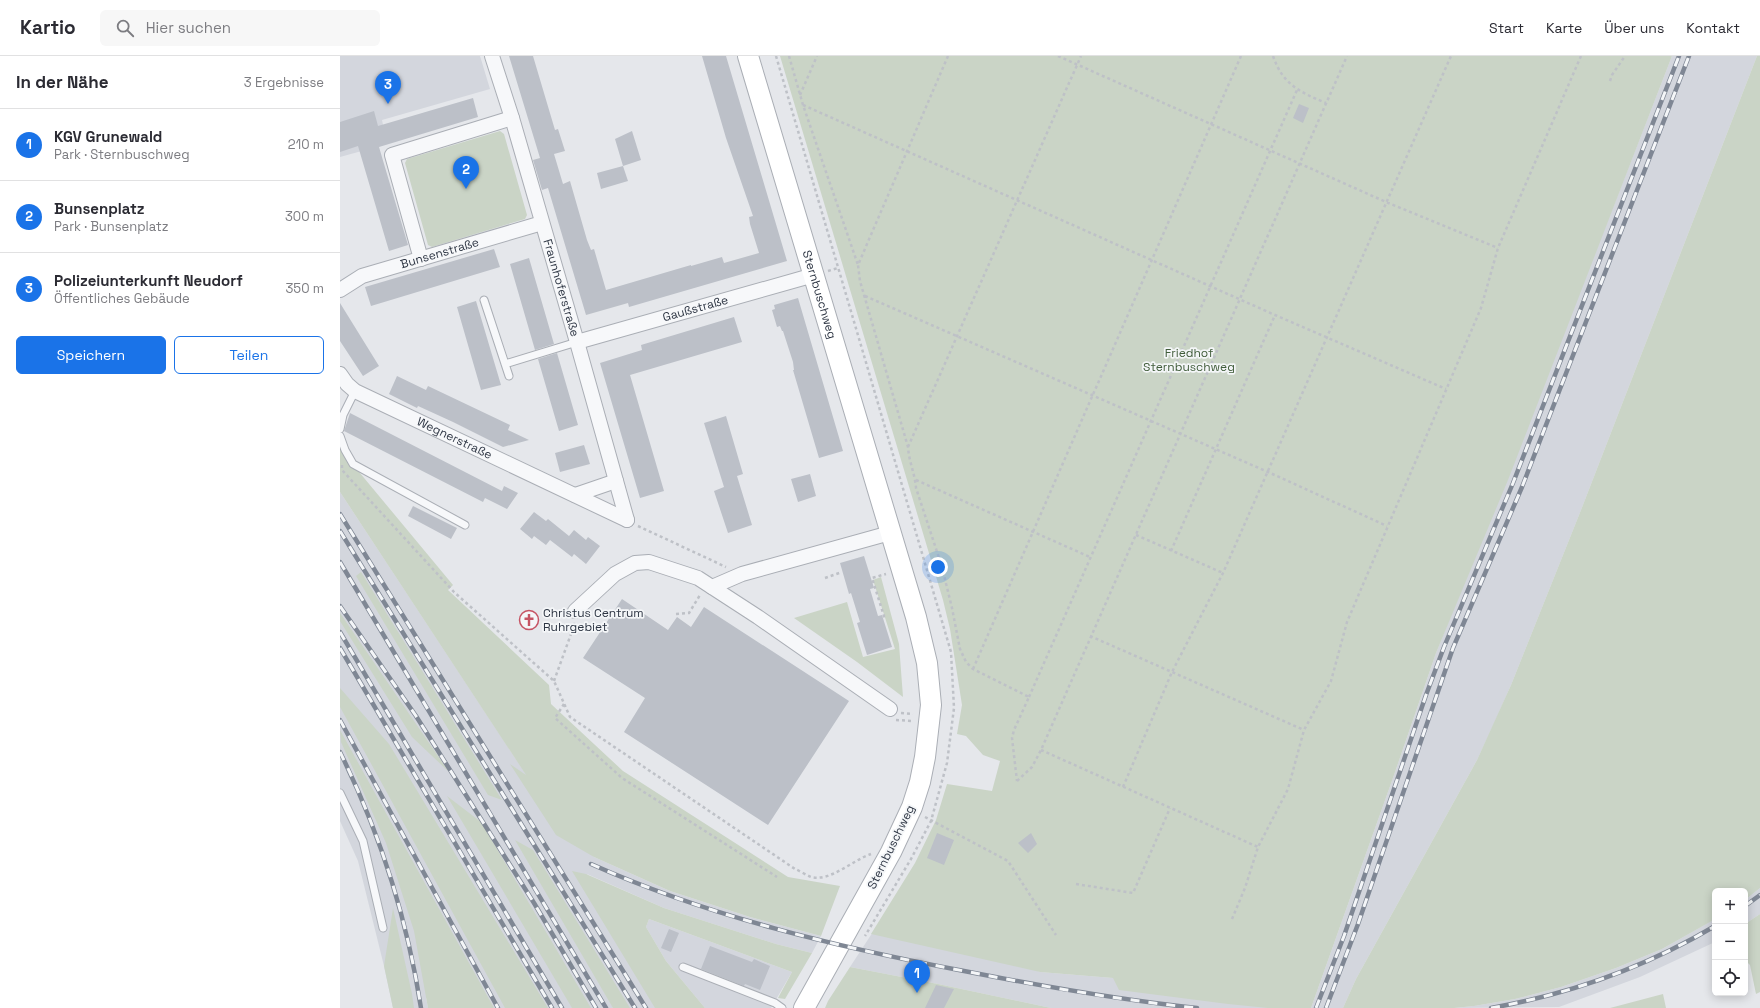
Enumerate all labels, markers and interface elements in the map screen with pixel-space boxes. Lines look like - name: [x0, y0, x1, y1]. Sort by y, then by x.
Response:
- search box: [100, 10, 380, 46]
- text: Kartio: [20, 15, 76, 40]
- icon: search: [114, 17, 136, 39]
- text: Hier suchen: [146, 18, 231, 37]
- text: Start: [1489, 19, 1524, 37]
- text: Karte: [1546, 19, 1582, 37]
- text: Über uns: [1604, 19, 1664, 37]
- text: Kontakt: [1686, 19, 1740, 37]
- text: In der Nähe: [16, 71, 108, 93]
- pin: 3: [375, 71, 401, 104]
- text: 3 Ergebnisse: [244, 74, 324, 91]
- text: KGV Grunewald: [54, 127, 162, 146]
- text: 1: [26, 136, 32, 153]
- text: 210 m: [288, 136, 324, 153]
- text: Park · Sternbuschweg: [54, 146, 190, 163]
- pin: 2: [453, 156, 479, 189]
- text: Bunsenplatz: [54, 199, 145, 218]
- text: 2: [25, 208, 33, 225]
- text: 300 m: [285, 208, 324, 225]
- text: Park · Bunsenplatz: [54, 218, 169, 235]
- street label: Bunsenstraße: [398, 234, 481, 272]
- street label: Fraunhoferstraße: [540, 237, 583, 339]
- street label: Sternbuschweg: [799, 248, 840, 341]
- text: Polizeiunterkunft Neudorf: [54, 271, 243, 290]
- text: 3: [25, 280, 33, 297]
- text: 350 m: [286, 280, 324, 297]
- text: Öffentliches Gebäude: [54, 290, 190, 307]
- street label: Gaußstraße: [661, 292, 730, 325]
- button: Speichern: [16, 336, 166, 374]
- button: Teilen: [174, 336, 324, 374]
- park label: Friedhof Sternbuschweg: [1143, 345, 1235, 375]
- street label: Wegnerstraße: [414, 413, 495, 463]
- your location: [928, 557, 948, 577]
- place label: Christus Centrum Ruhrgebiet: [543, 605, 644, 635]
- church icon: Christus Centrum Ruhrgebiet: [518, 609, 540, 631]
- street label: Sternbuschweg: [864, 802, 918, 892]
- map controls: [1712, 888, 1748, 996]
- button: +: [1712, 888, 1748, 924]
- button: −: [1712, 924, 1748, 960]
- pin: 1: [904, 960, 930, 993]
- button: locate: [1712, 960, 1748, 996]

